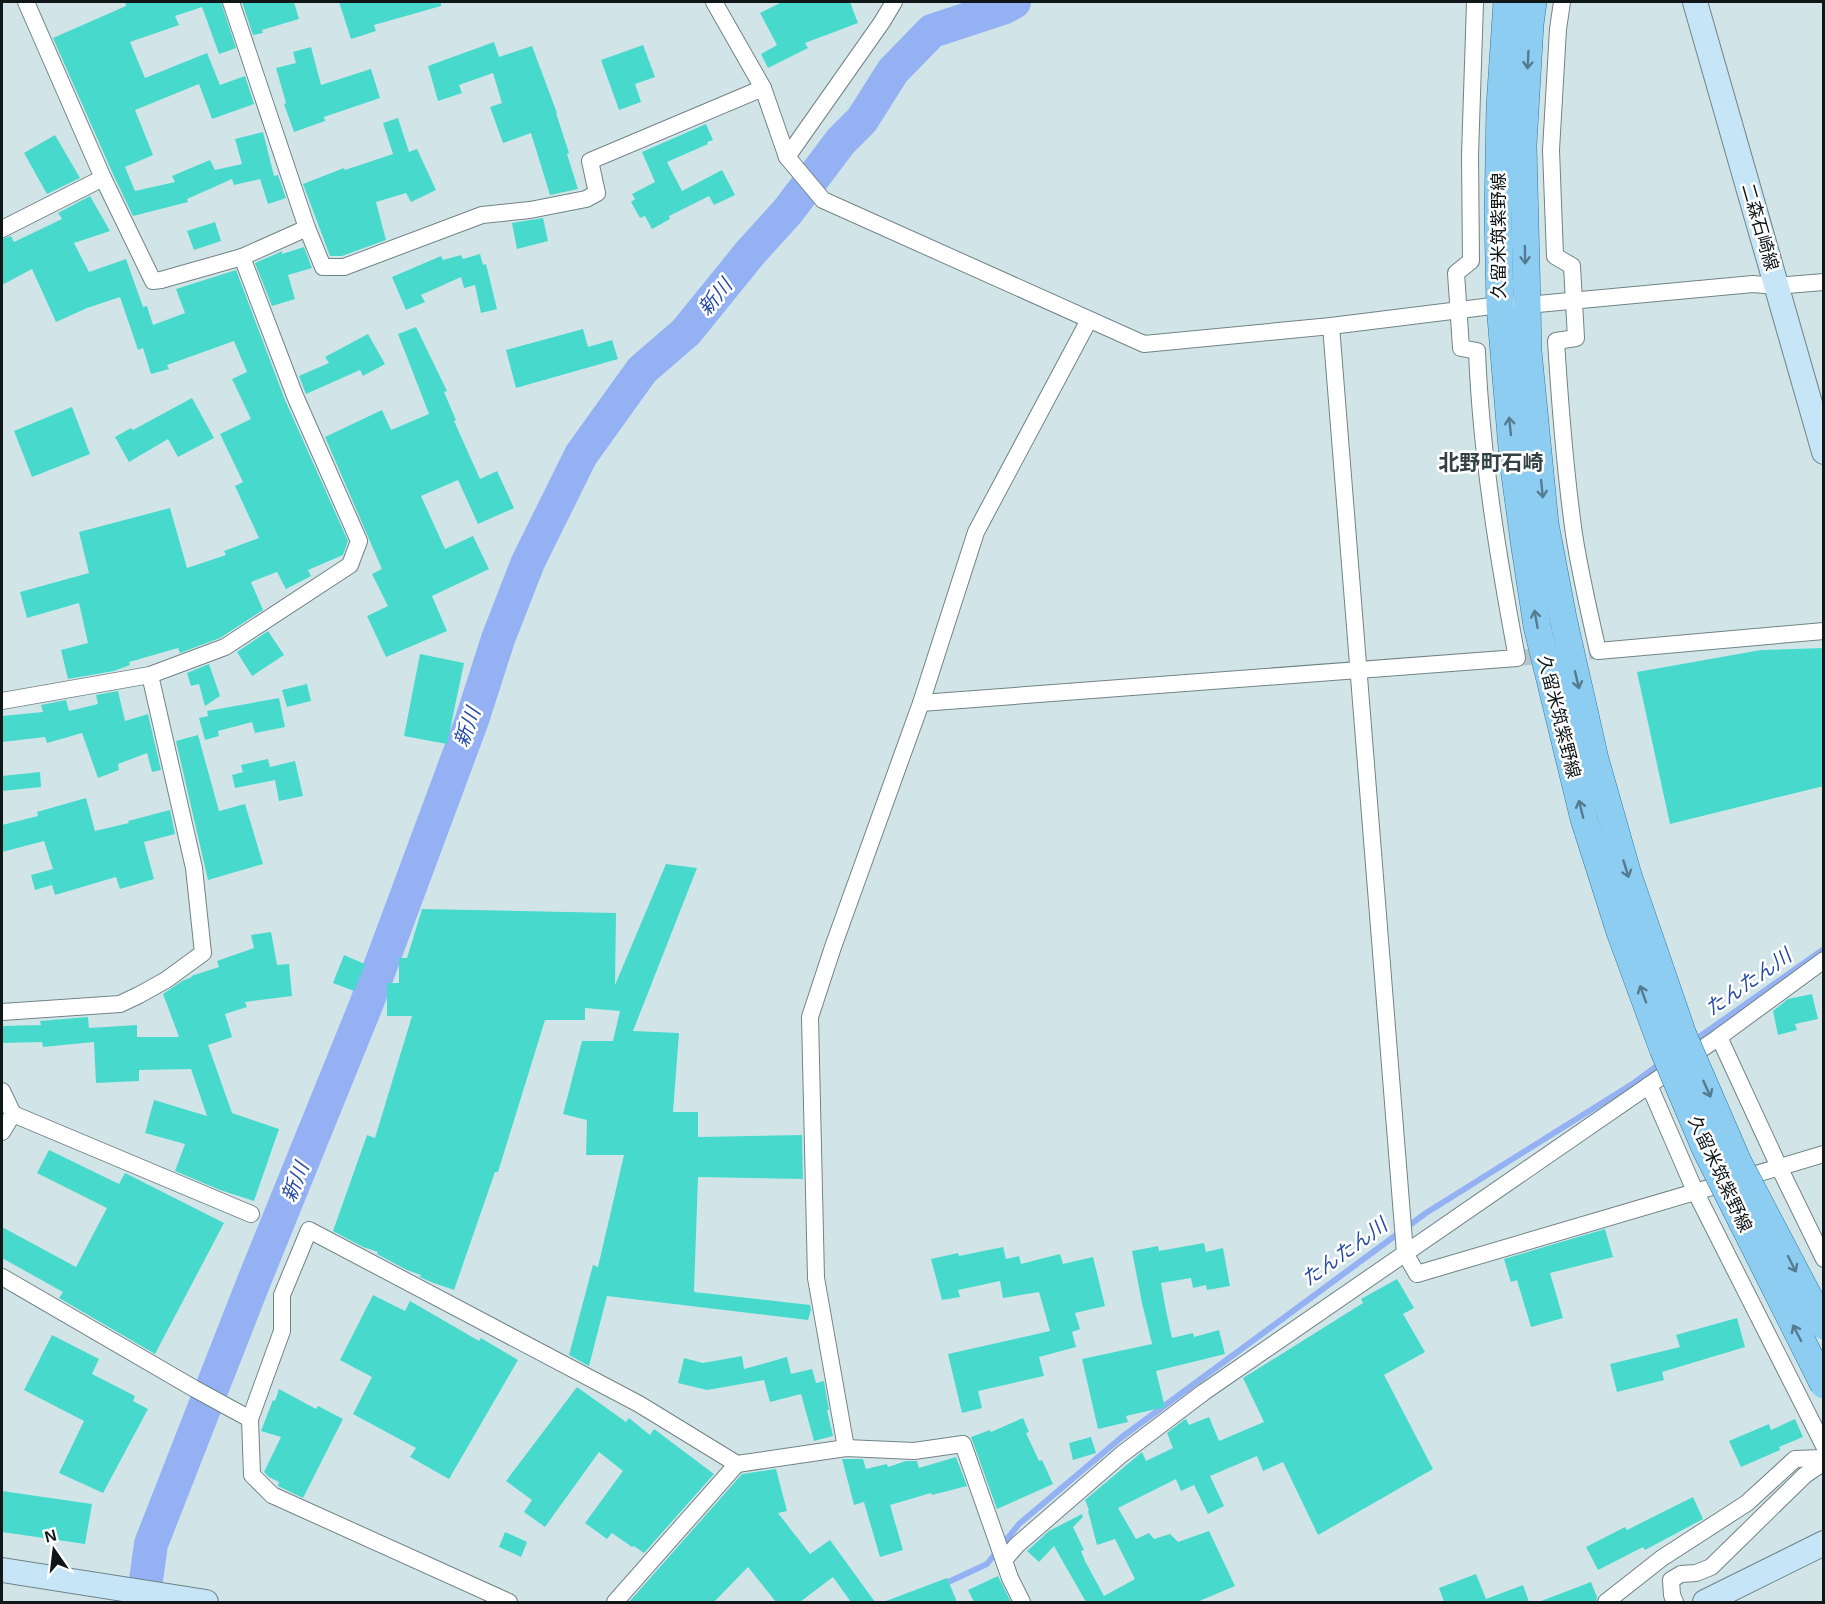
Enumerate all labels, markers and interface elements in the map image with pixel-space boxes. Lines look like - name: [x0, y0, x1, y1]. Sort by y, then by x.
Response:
- one-way arrow: [1523, 49, 1534, 69]
- street label: 久留米筑紫野線: [1489, 173, 1509, 299]
- street label: 二森石崎線: [1738, 181, 1782, 273]
- one-way arrow: [1520, 244, 1531, 264]
- water label: 新川: [694, 273, 738, 319]
- one-way arrow: [1504, 417, 1515, 437]
- district label: 北野町石崎: [1439, 451, 1544, 474]
- one-way arrow: [1537, 478, 1548, 498]
- one-way arrow: [1530, 610, 1541, 630]
- street label: 久留米筑紫野線: [1534, 653, 1584, 781]
- one-way arrow: [1572, 670, 1583, 689]
- water label: 新川: [450, 703, 485, 750]
- one-way arrow: [1575, 800, 1587, 819]
- one-way arrow: [1621, 859, 1632, 878]
- water label: たんたん川: [1701, 943, 1797, 1020]
- one-way arrow: [1636, 985, 1647, 1004]
- one-way arrow: [1702, 1080, 1713, 1098]
- street label: 久留米筑紫野線: [1684, 1113, 1756, 1235]
- water label: 新川: [277, 1157, 313, 1205]
- water label: たんたん川: [1297, 1213, 1393, 1290]
- one-way arrow: [1786, 1255, 1798, 1273]
- one-way arrow: [1791, 1324, 1803, 1342]
- north arrow: [24, 1520, 84, 1580]
- text: N: [43, 1526, 58, 1546]

